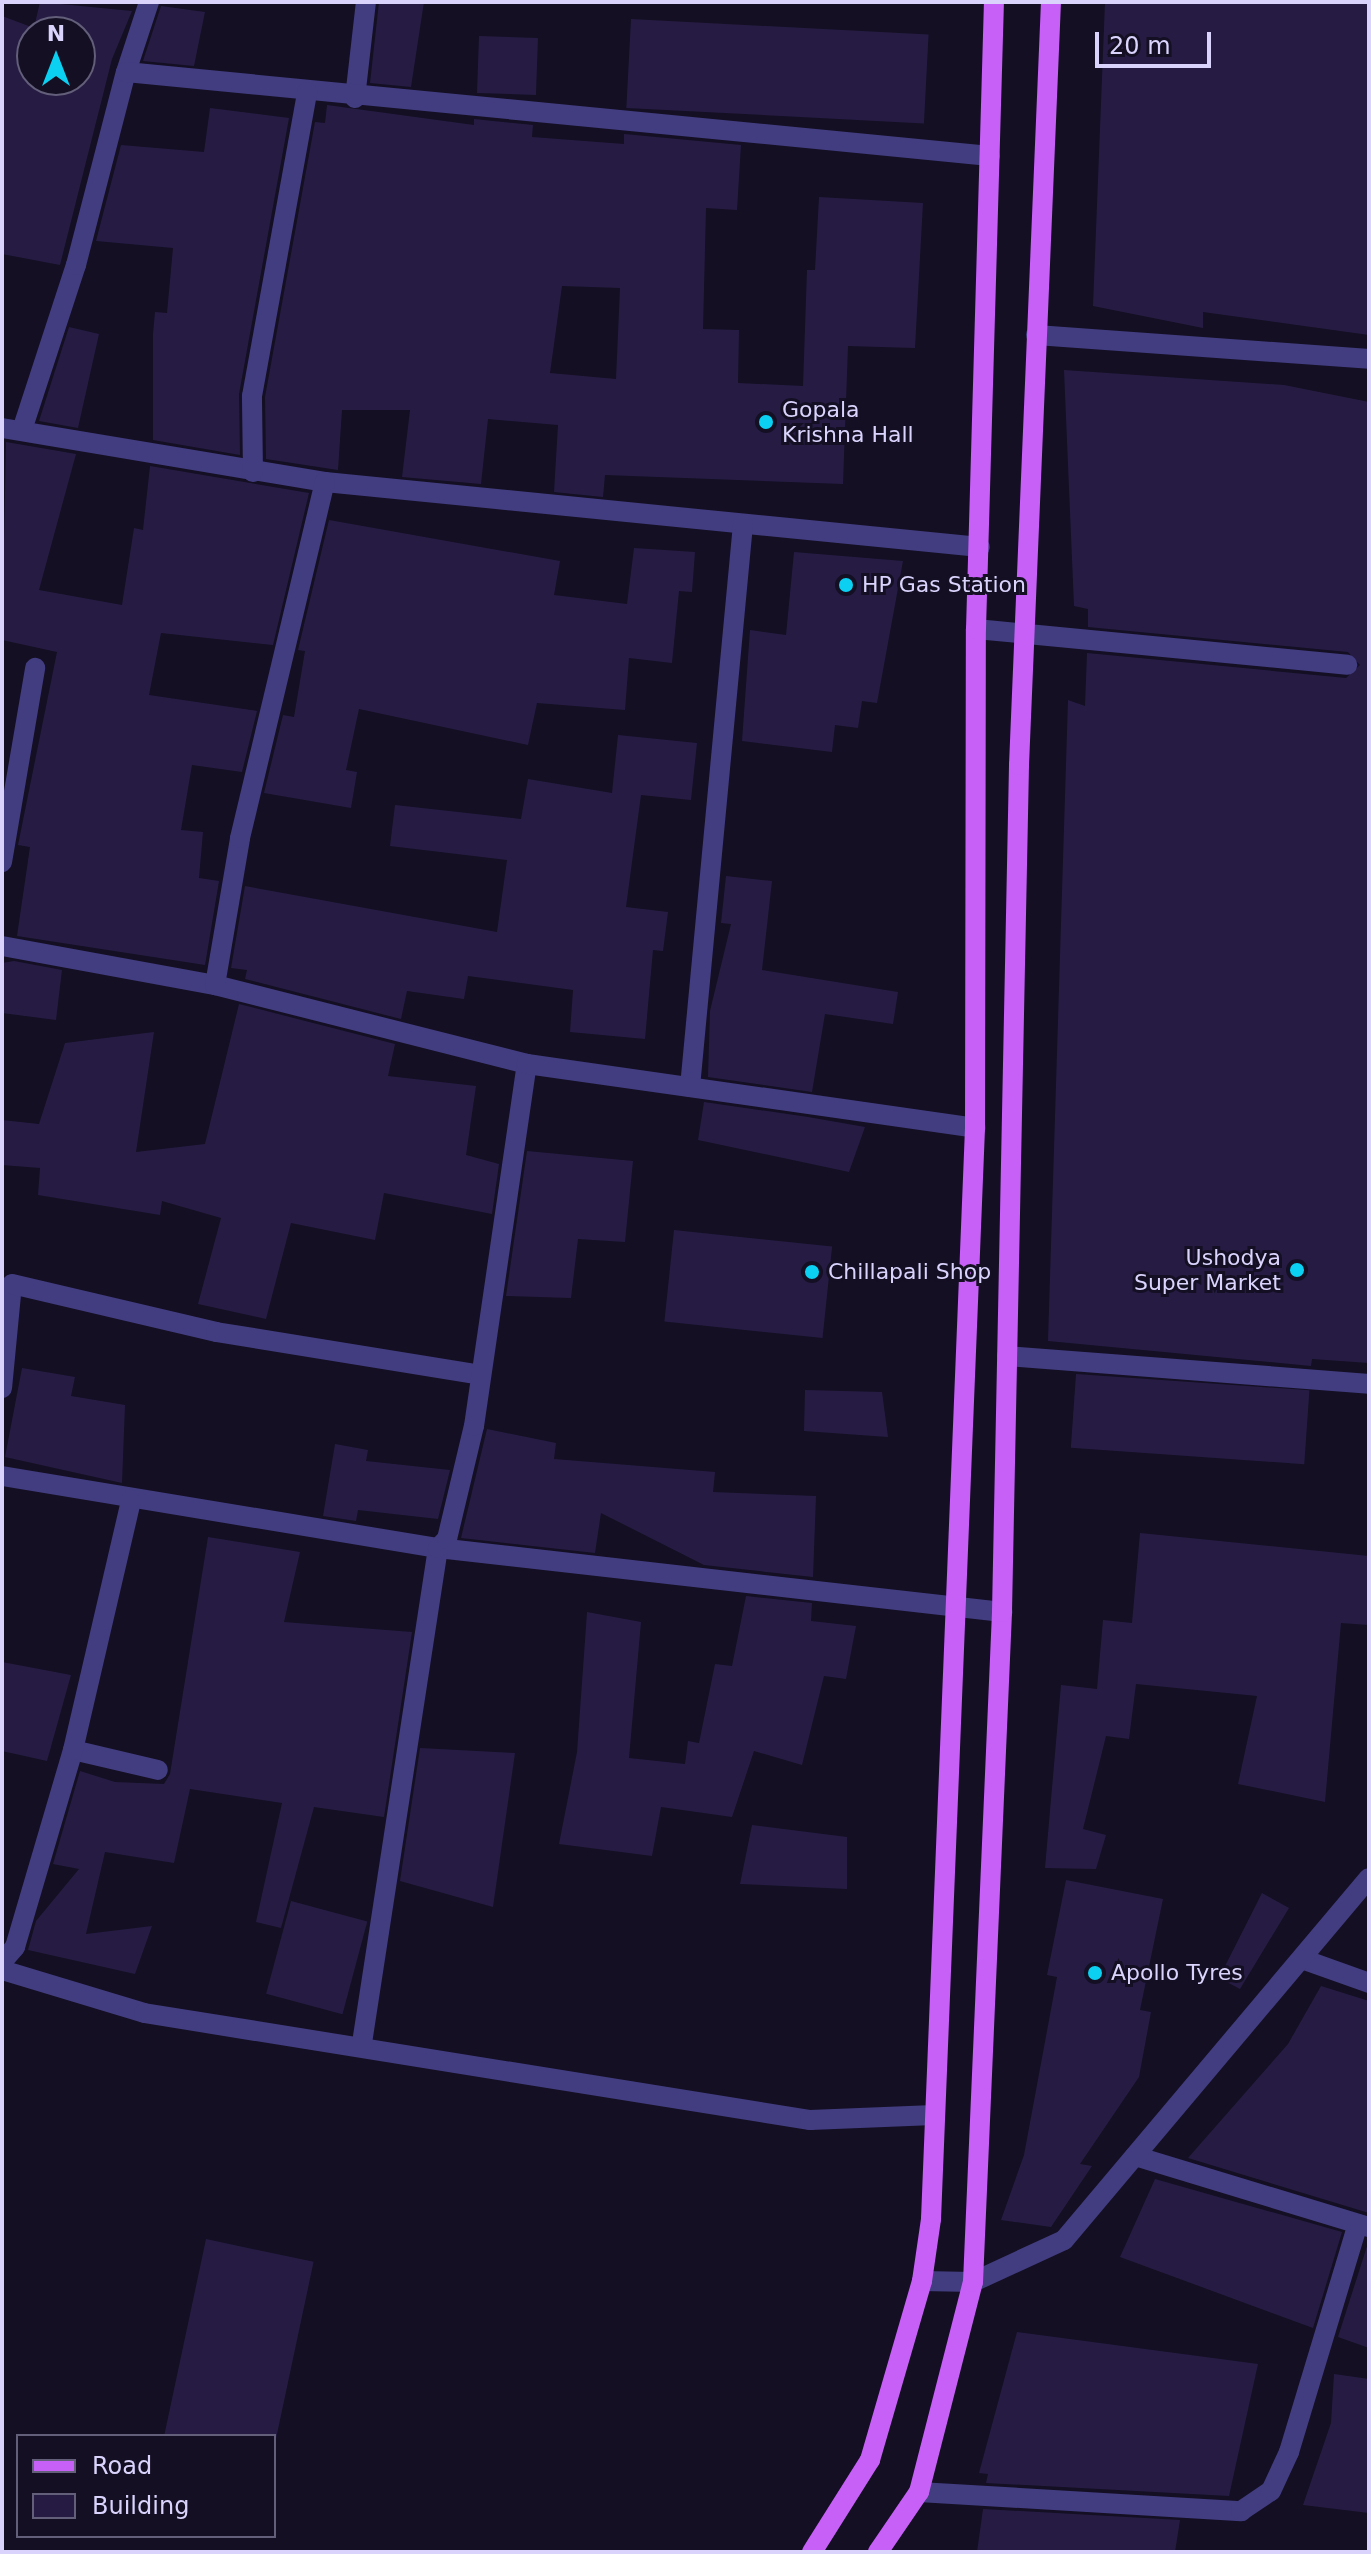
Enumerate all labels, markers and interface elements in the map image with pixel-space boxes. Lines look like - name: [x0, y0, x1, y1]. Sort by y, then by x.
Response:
- north arrow: [16, 16, 96, 96]
- scale bar: [1099, 16, 1215, 66]
- text: N: [47, 21, 65, 46]
- text: 20 m: [1109, 32, 1171, 60]
- place label: Gopala Krishna Hall: [782, 396, 914, 448]
- marker: Gopala Krishna Hall: [757, 413, 775, 431]
- place label: HP Gas Station: [862, 572, 1026, 598]
- marker: HP Gas Station: [837, 576, 855, 594]
- place label: Ushodya Super Market: [1134, 1244, 1281, 1296]
- place label: Chillapali Shop: [828, 1259, 991, 1285]
- marker: Ushodya Super Market: [1288, 1261, 1306, 1279]
- marker: Chillapali Shop: [803, 1263, 821, 1281]
- place label: Apollo Tyres: [1111, 1960, 1243, 1986]
- marker: Apollo Tyres: [1086, 1964, 1104, 1982]
- legend: [16, 2434, 276, 2538]
- text: Road: [92, 2452, 152, 2480]
- text: Building: [92, 2492, 189, 2520]

